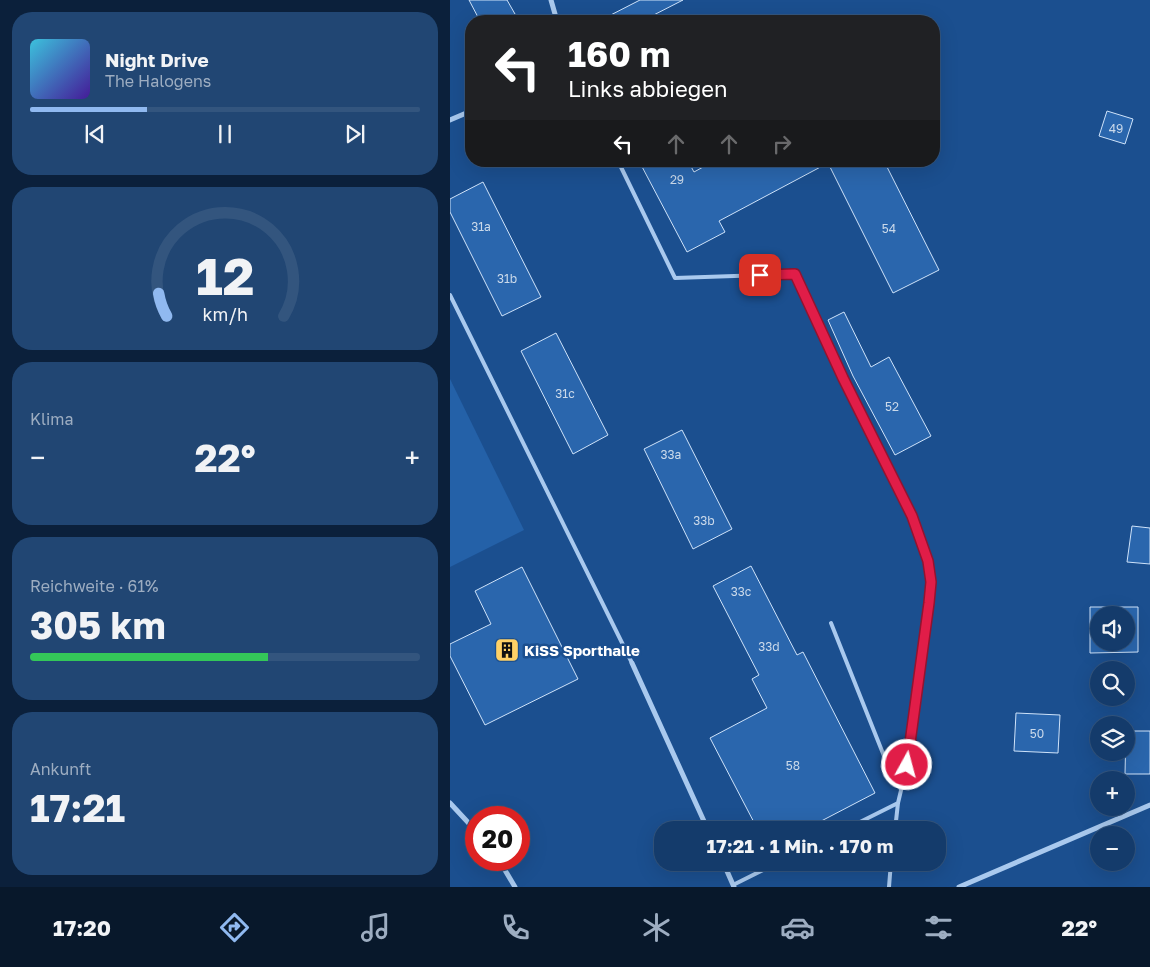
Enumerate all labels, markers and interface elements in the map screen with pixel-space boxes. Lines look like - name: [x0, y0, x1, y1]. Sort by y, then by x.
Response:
- text: 160 m: [568, 33, 670, 75]
- icon: left: [485, 35, 550, 100]
- text: Night Drive: [105, 48, 209, 71]
- text: The Halogens: [105, 71, 211, 91]
- text: Links abbiegen: [568, 75, 728, 102]
- icon: previous: [81, 120, 109, 148]
- icon: pause: [211, 120, 239, 148]
- icon: next: [341, 120, 369, 148]
- house number: 49: [1109, 121, 1123, 136]
- icon: left: [609, 130, 637, 158]
- icon: ahead: [662, 130, 690, 158]
- icon: ahead: [715, 130, 743, 158]
- icon: right: [768, 130, 796, 158]
- house number: 29: [670, 172, 684, 187]
- house number: 31a: [471, 219, 491, 234]
- house number: 54: [882, 221, 896, 236]
- text: 12: [196, 244, 254, 306]
- pin: [739, 254, 781, 296]
- icon: arrive: [746, 261, 774, 289]
- house number: 31b: [497, 271, 517, 286]
- text: km/h: [202, 303, 248, 325]
- house number: 31c: [555, 386, 575, 401]
- house number: 52: [885, 399, 899, 414]
- text: Klima: [30, 409, 74, 429]
- text: 22°: [194, 435, 256, 480]
- text: −: [30, 441, 45, 474]
- text: +: [405, 441, 420, 474]
- house number: 33a: [661, 447, 681, 462]
- house number: 33b: [693, 513, 715, 528]
- text: Reichweite · 61%: [30, 576, 158, 596]
- house number: 33c: [731, 584, 752, 599]
- text: 305 km: [30, 602, 166, 647]
- map controls: [1090, 606, 1135, 871]
- button: sound: [1090, 606, 1135, 651]
- building icon: KiSS Sporthalle: [494, 637, 520, 663]
- house number: 33d: [758, 639, 780, 654]
- place label: KiSS Sporthalle: [524, 641, 640, 659]
- button: search: [1090, 661, 1135, 706]
- button: layers: [1090, 716, 1135, 761]
- house number: 50: [1030, 726, 1044, 741]
- position arrow: [880, 738, 932, 790]
- house number: 58: [786, 758, 800, 773]
- text: Ankunft: [30, 759, 92, 779]
- button: +: [1090, 771, 1135, 816]
- text: 17:21: [30, 785, 125, 830]
- speed limit sign: 20: [465, 806, 530, 871]
- button: −: [1090, 826, 1135, 871]
- text: 17:21 · 1 Min. · 170 m: [707, 834, 893, 857]
- icon: directions: [217, 910, 252, 945]
- icon: music: [358, 910, 393, 945]
- icon: phone: [498, 910, 533, 945]
- icon: climate: [639, 910, 674, 945]
- icon: car: [780, 910, 815, 945]
- icon: filters: [921, 910, 956, 945]
- text: 17:20: [53, 914, 111, 941]
- text: 22°: [1062, 914, 1097, 941]

